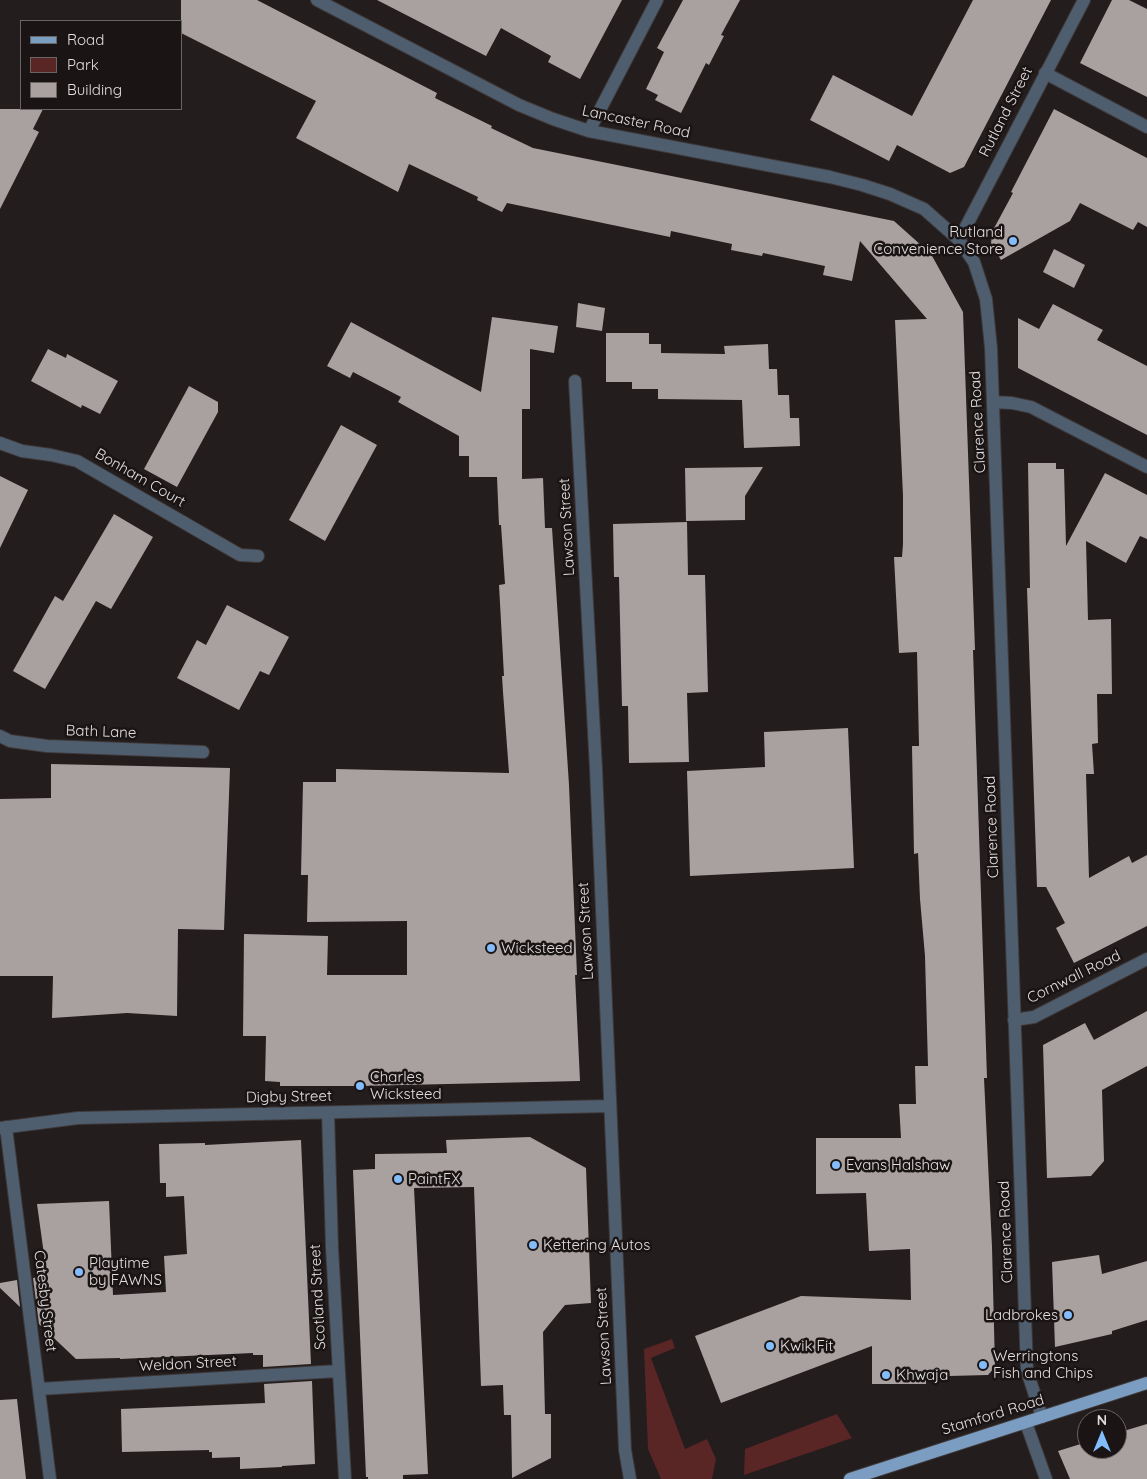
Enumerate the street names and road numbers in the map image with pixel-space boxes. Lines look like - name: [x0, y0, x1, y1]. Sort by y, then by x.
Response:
- street label: Rutland Street: [976, 64, 1036, 160]
- street label: Lancaster Road: [580, 102, 692, 142]
- street label: Clarence Road: [966, 370, 990, 474]
- street label: Bonham Court: [92, 445, 188, 511]
- street label: Lawson Street: [555, 478, 579, 576]
- street label: Bath Lane: [65, 722, 137, 742]
- street label: Clarence Road: [981, 775, 1003, 879]
- street label: Lawson Street: [574, 882, 598, 980]
- street label: Cornwall Road: [1024, 947, 1124, 1007]
- street label: Digby Street: [246, 1087, 332, 1107]
- street label: Clarence Road: [995, 1180, 1017, 1284]
- street label: Scotland Street: [306, 1244, 330, 1350]
- street label: Catesby Street: [30, 1249, 60, 1353]
- street label: Lawson Street: [592, 1287, 616, 1385]
- street label: Weldon Street: [139, 1352, 237, 1376]
- street label: Stamford Road: [940, 1391, 1046, 1439]

